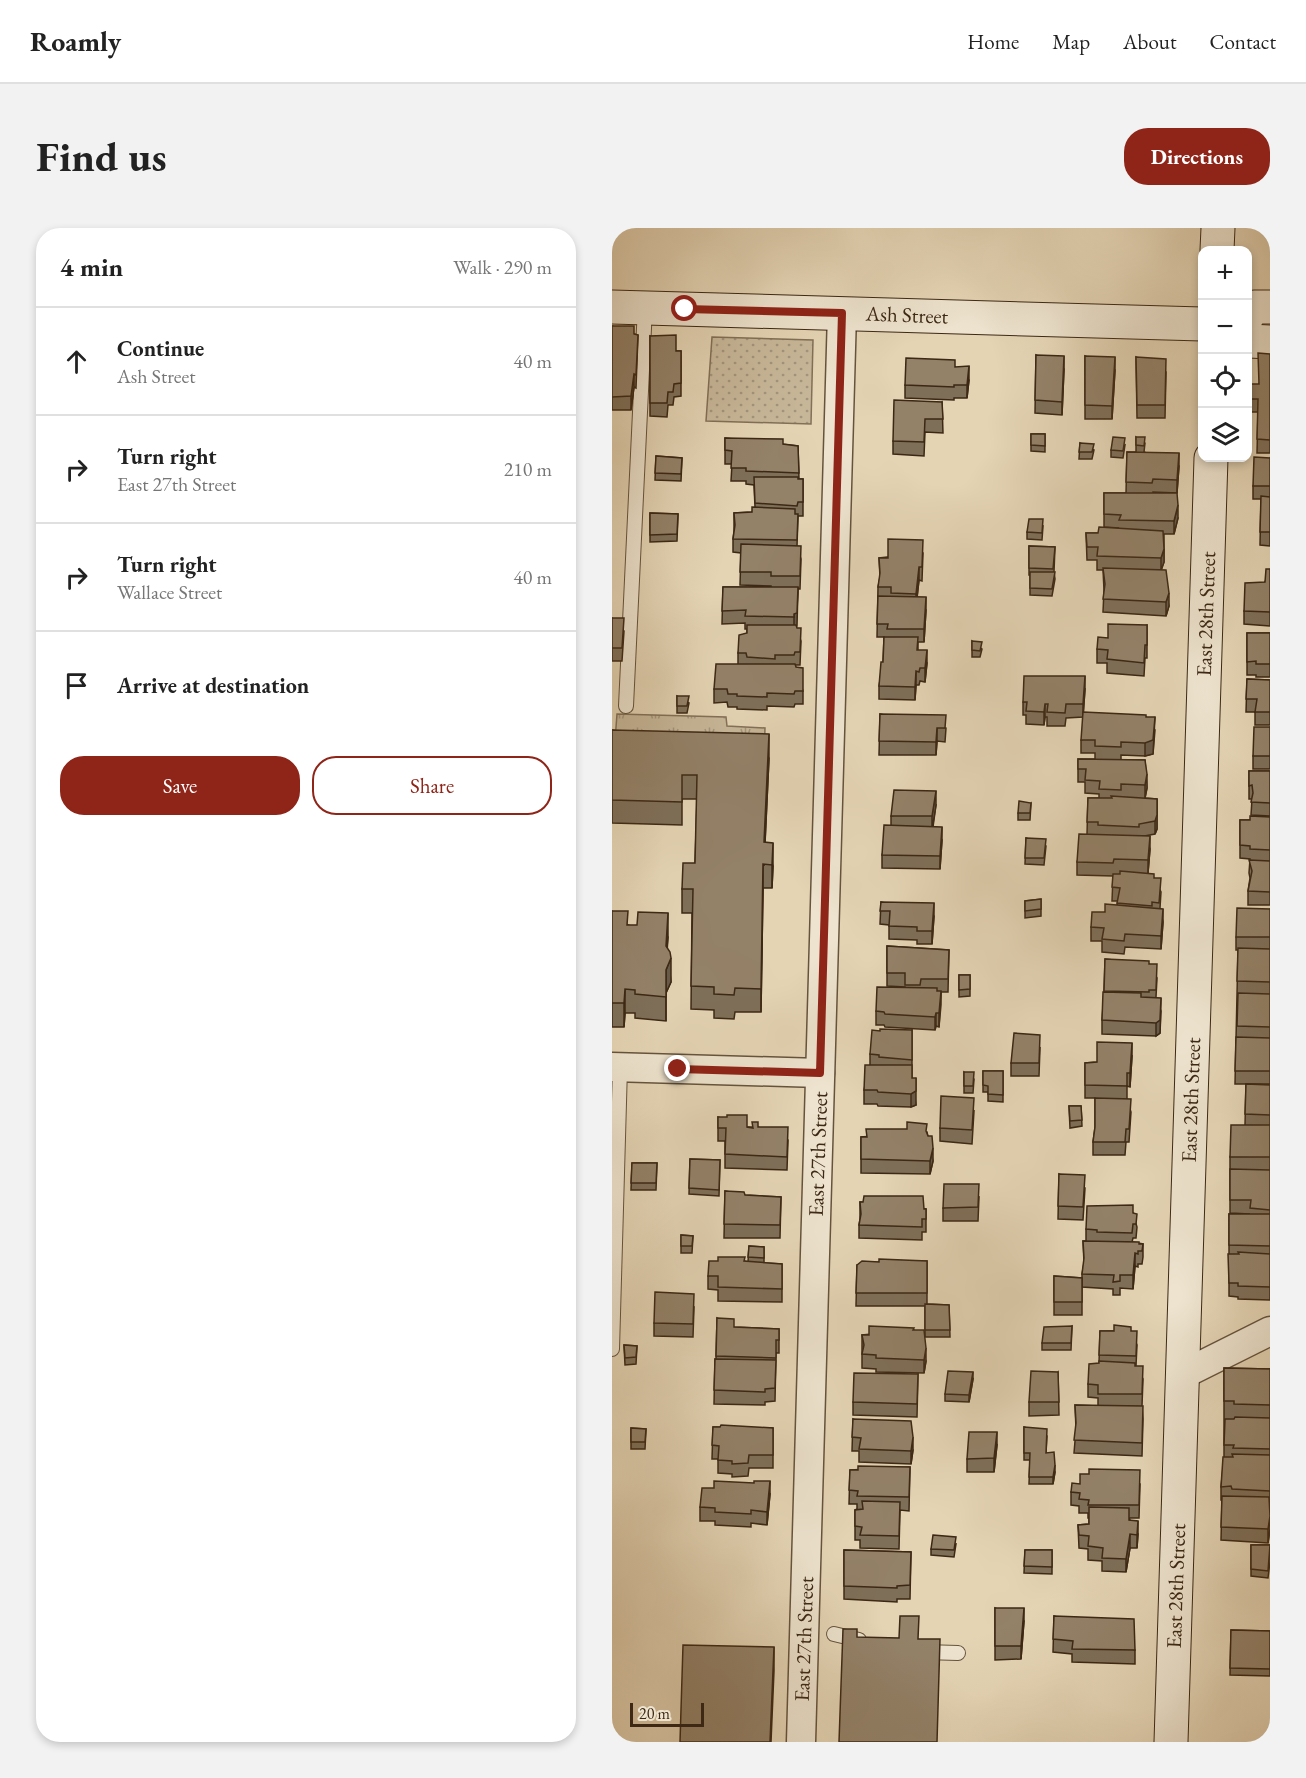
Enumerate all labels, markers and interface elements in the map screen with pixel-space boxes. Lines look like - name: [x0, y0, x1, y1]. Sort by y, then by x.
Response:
- text: Roamly: [30, 23, 121, 59]
- text: Home: [967, 28, 1019, 55]
- text: Map: [1052, 28, 1090, 55]
- text: About: [1123, 28, 1176, 55]
- text: Contact: [1209, 28, 1276, 55]
- button: Directions: [1124, 128, 1270, 185]
- text: Find us: [36, 129, 167, 184]
- map controls: [1198, 246, 1252, 462]
- button: +: [1198, 246, 1252, 300]
- text: 4 min: [60, 250, 123, 284]
- text: Walk · 290 m: [453, 254, 552, 280]
- route start: [671, 295, 697, 321]
- street label: Ash Street: [864, 300, 949, 329]
- button: −: [1198, 300, 1252, 354]
- text: Continue: [117, 334, 204, 363]
- icon: ahead: [60, 345, 93, 378]
- text: 40 m: [513, 348, 552, 374]
- button: locate: [1198, 354, 1252, 408]
- text: Ash Street: [117, 363, 196, 389]
- button: layers: [1198, 408, 1252, 462]
- text: Turn right: [117, 442, 216, 471]
- icon: right: [60, 453, 93, 486]
- text: 210 m: [504, 456, 552, 482]
- text: East 27th Street: [117, 471, 236, 497]
- text: Turn right: [117, 550, 216, 579]
- street label: East 28th Street: [1190, 551, 1221, 677]
- icon: right: [60, 561, 93, 594]
- text: 40 m: [513, 564, 552, 590]
- text: Wallace Street: [117, 579, 222, 605]
- icon: arrive: [60, 669, 93, 702]
- text: Arrive at destination: [117, 671, 309, 700]
- button: Save: [60, 756, 300, 815]
- button: Share: [312, 756, 552, 815]
- street label: East 28th Street: [1175, 1037, 1206, 1163]
- route end: [664, 1055, 690, 1081]
- street label: East 27th Street: [802, 1091, 833, 1217]
- street label: East 28th Street: [1160, 1523, 1191, 1649]
- street label: East 27th Street: [788, 1576, 819, 1702]
- scale bar: [630, 1700, 704, 1728]
- text: 20 m: [639, 1703, 670, 1724]

